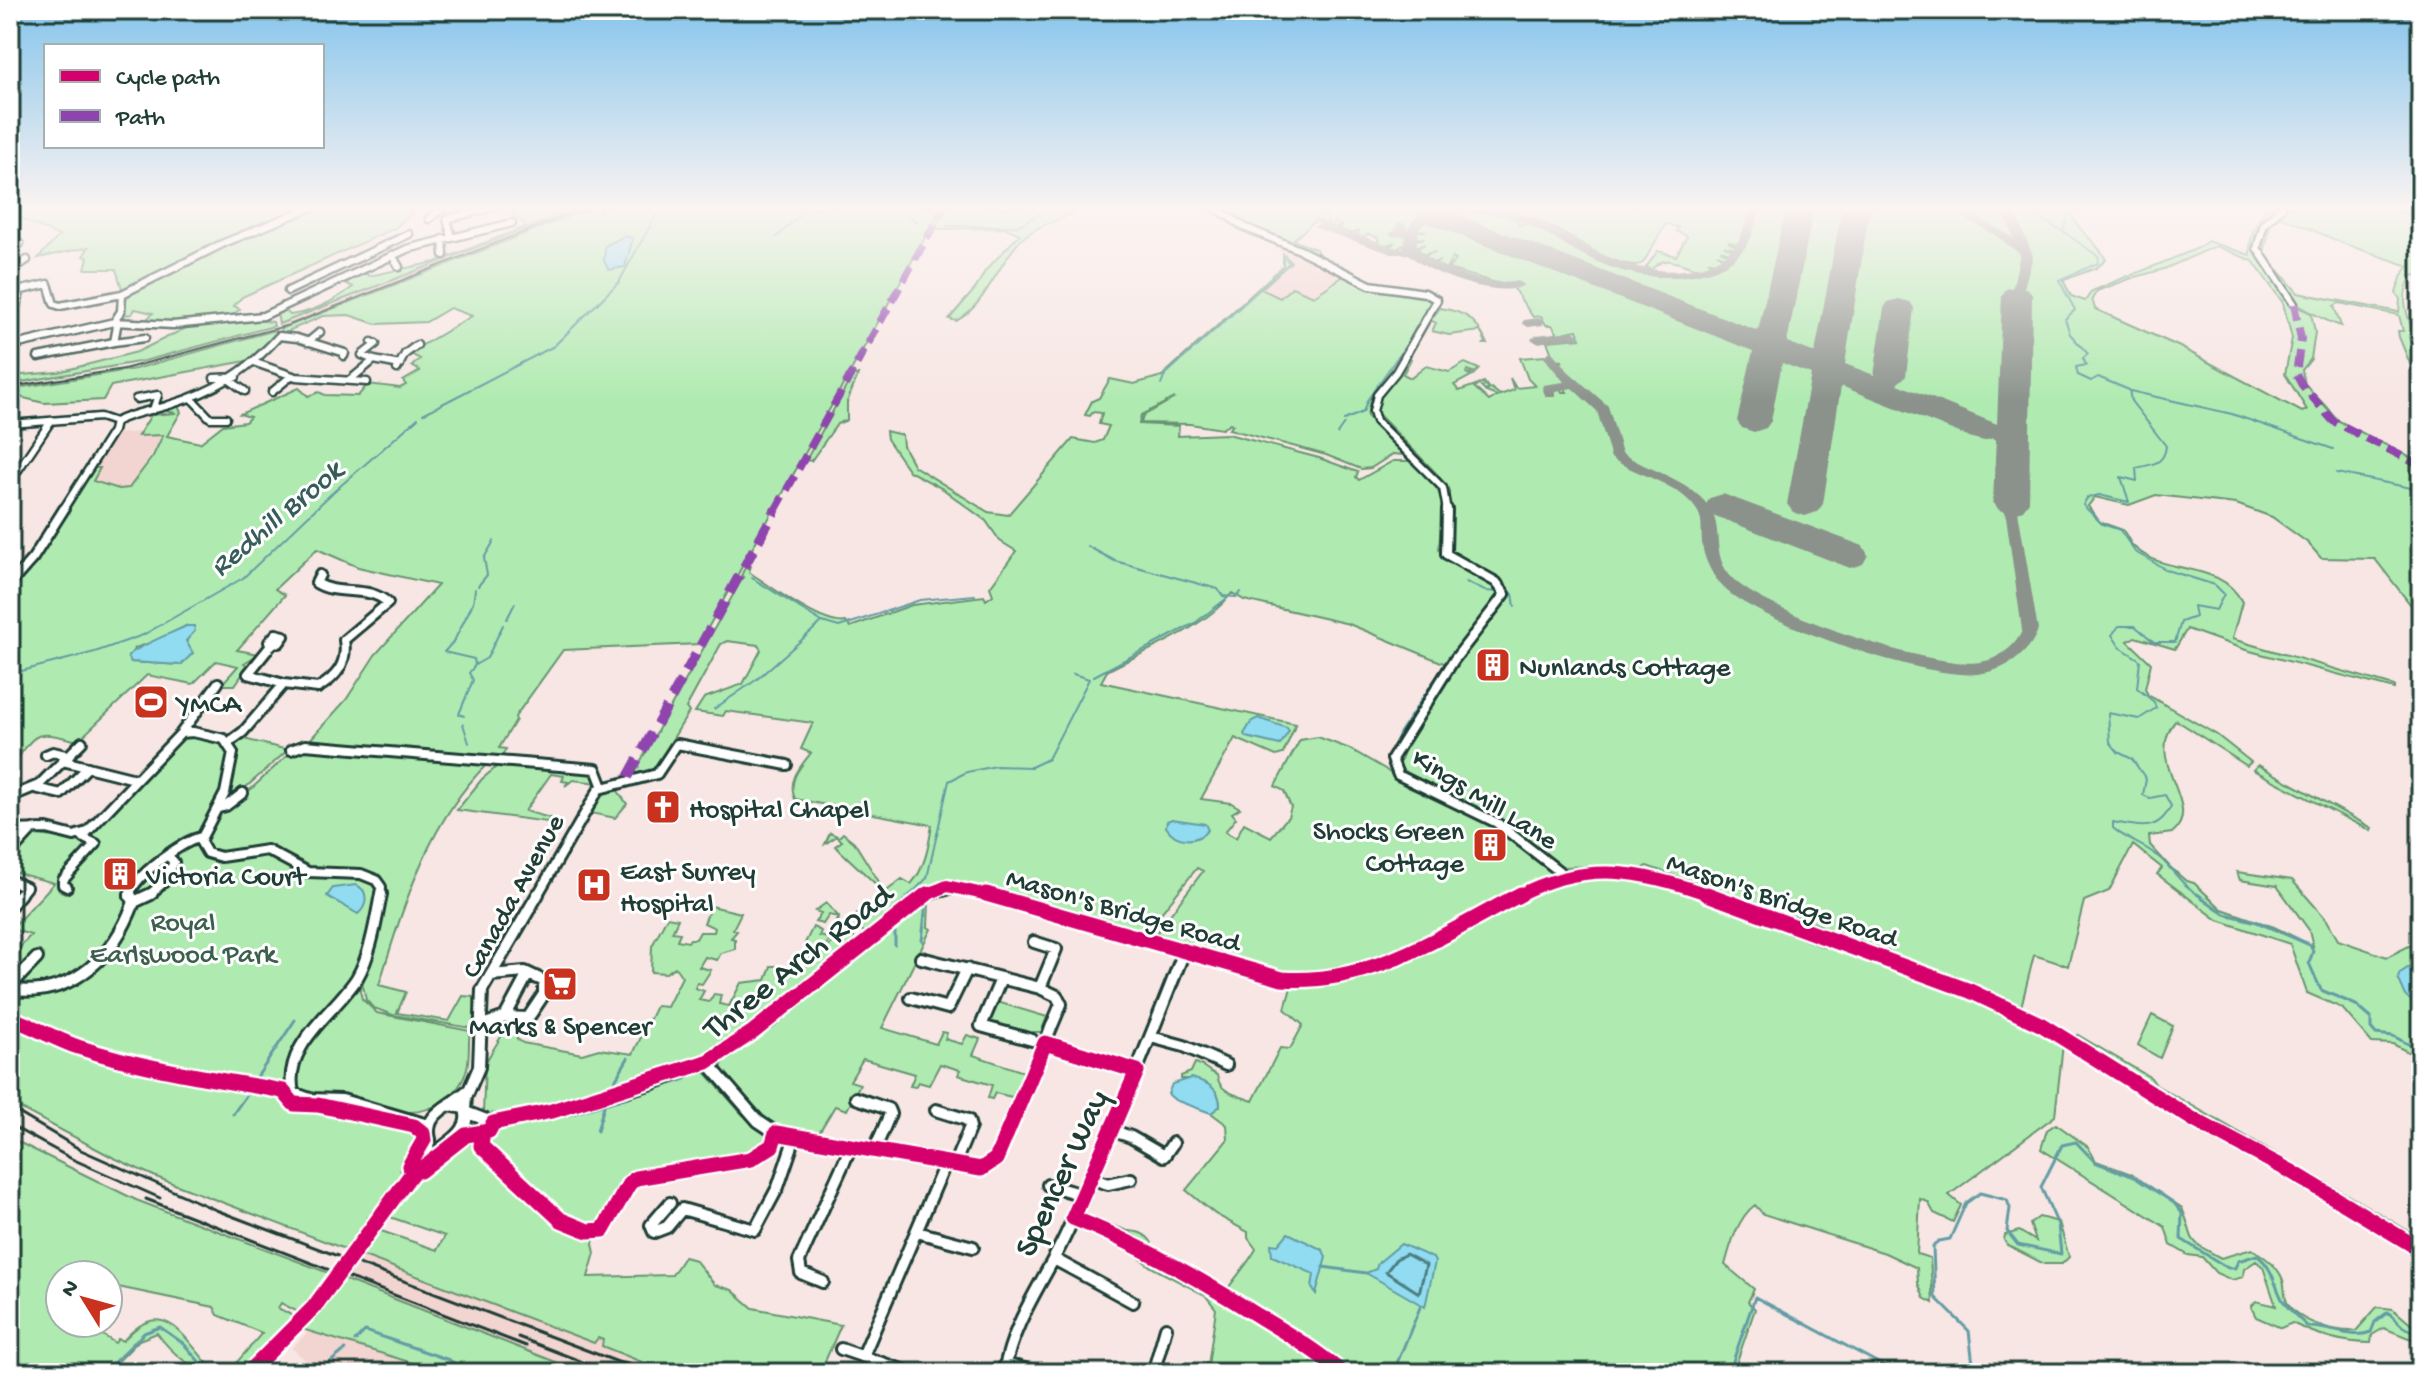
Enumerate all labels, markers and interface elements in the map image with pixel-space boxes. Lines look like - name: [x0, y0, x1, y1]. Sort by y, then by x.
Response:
- legend: [44, 44, 324, 148]
- text: Cycle path: [116, 65, 220, 94]
- text: Path: [115, 105, 165, 134]
- water label: Redhill Brook: [205, 453, 353, 586]
- building icon: Nunlands Cottage: [1474, 646, 1512, 684]
- place label: Nunlands Cottage: [1519, 653, 1731, 686]
- sports icon: YMCA: [132, 683, 170, 721]
- place label: YMCA: [174, 690, 243, 723]
- street label: Kings Mill Lane: [1405, 743, 1563, 859]
- church icon: Hospital Chapel: [644, 788, 682, 826]
- place label: Hospital Chapel: [689, 795, 870, 828]
- street label: Canada Avenue: [456, 809, 574, 985]
- place label: Shocks Green Cottage: [1313, 817, 1465, 882]
- building icon: Shocks Green Cottage: [1471, 826, 1509, 864]
- street label: Mason's Bridge Road: [1662, 847, 1904, 958]
- building icon: Victoria Court: [101, 855, 139, 893]
- place label: East Surrey Hospital: [620, 857, 756, 922]
- place label: Victoria Court: [145, 862, 308, 895]
- street label: Mason's Bridge Road: [1002, 863, 1246, 962]
- hospital icon: East Surrey Hospital: [575, 866, 613, 904]
- street label: Three Arch Road: [695, 875, 905, 1052]
- park label: Royal Earlswood Park: [90, 908, 279, 973]
- supermarket icon: Marks & Spencer: [541, 965, 579, 1003]
- place label: Marks & Spencer: [469, 1012, 653, 1045]
- street label: Spencer Way: [1008, 1084, 1121, 1265]
- north arrow: [44, 1259, 124, 1339]
- text: N: [57, 1276, 86, 1303]

